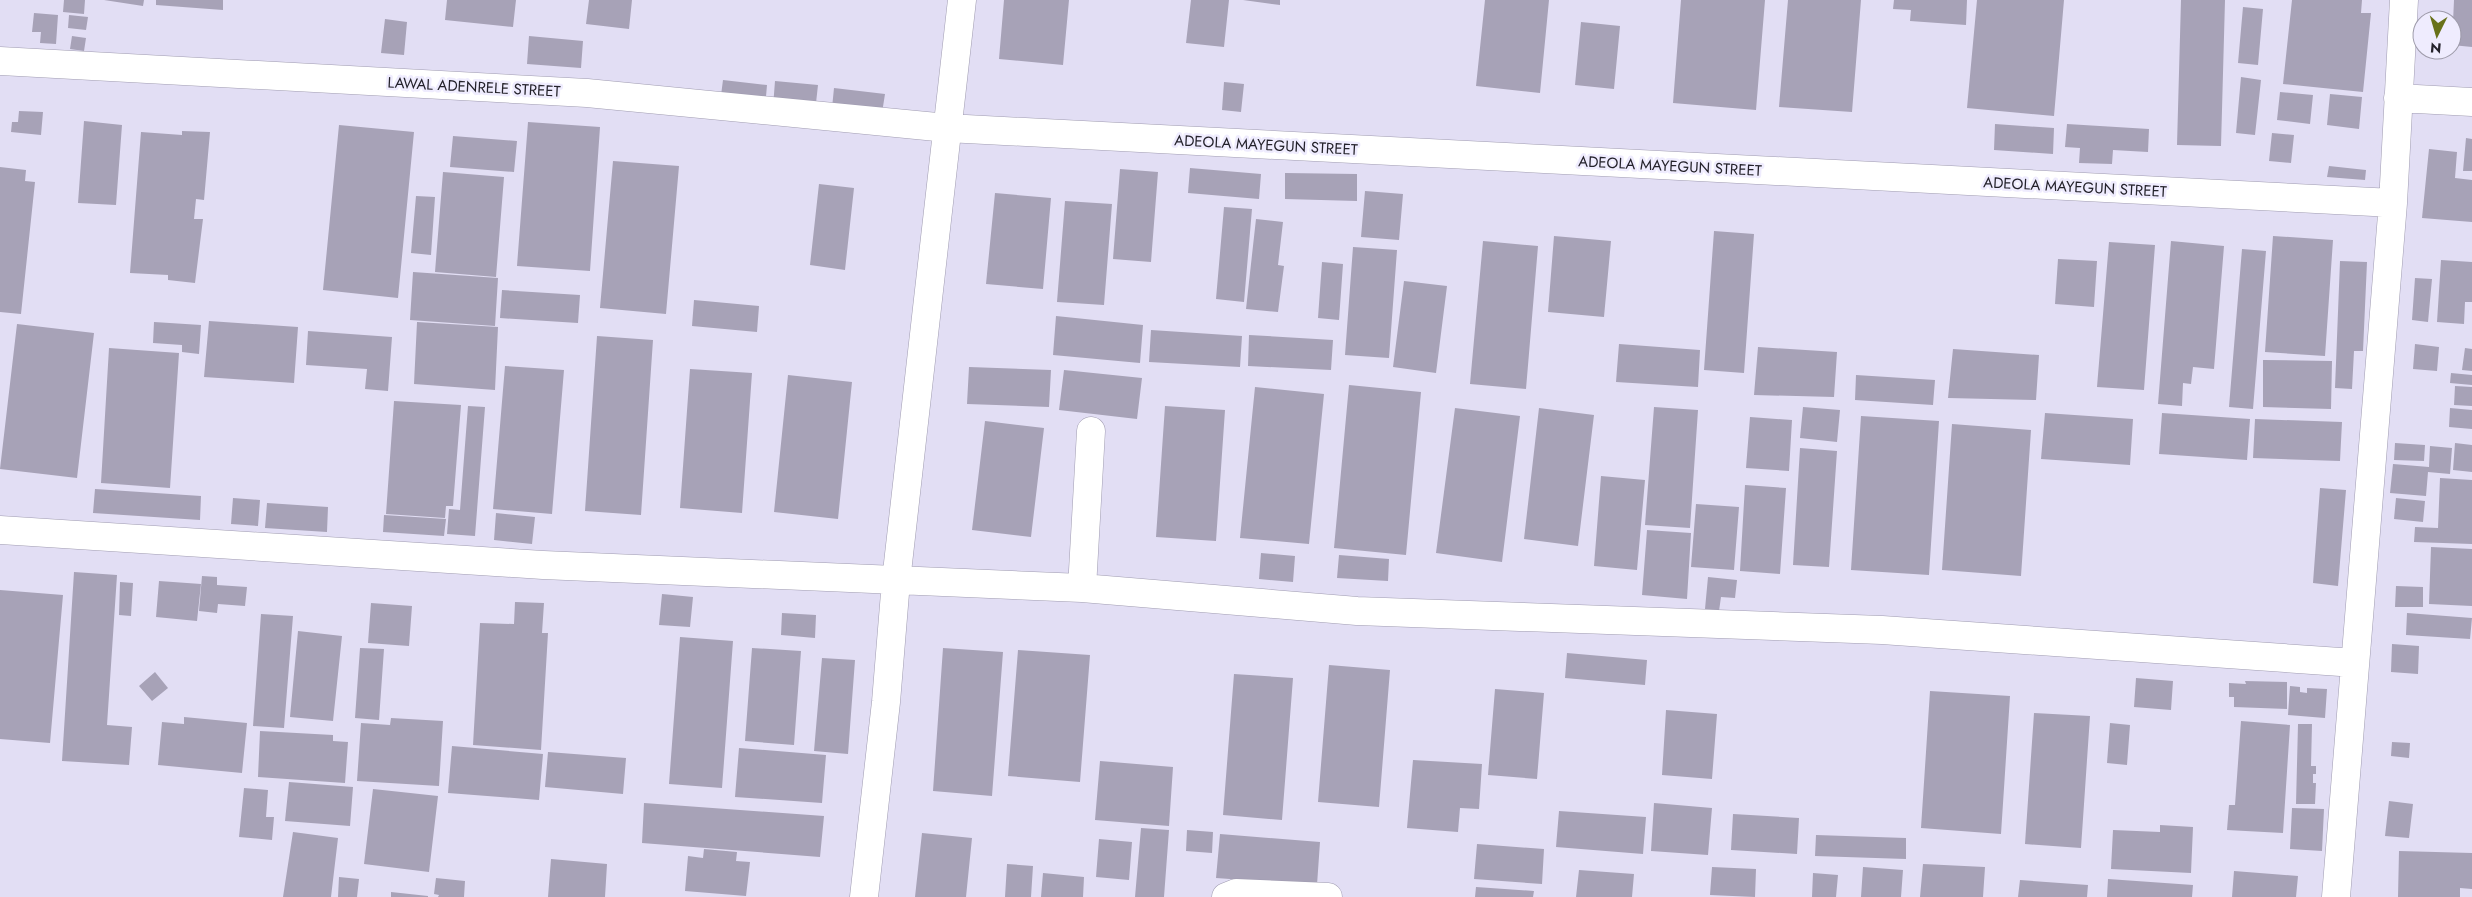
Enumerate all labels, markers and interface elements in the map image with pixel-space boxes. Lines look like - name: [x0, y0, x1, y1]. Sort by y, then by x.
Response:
- north arrow: [2412, 10, 2462, 60]
- text: N: [2429, 38, 2442, 58]
- street label: LAWAL ADENRELE STREET: [387, 71, 561, 103]
- street label: ADEOLA MAYEGUN STREET: [1174, 129, 1358, 161]
- street label: ADEOLA MAYEGUN STREET: [1578, 150, 1762, 182]
- street label: ADEOLA MAYEGUN STREET: [1983, 171, 2167, 203]

